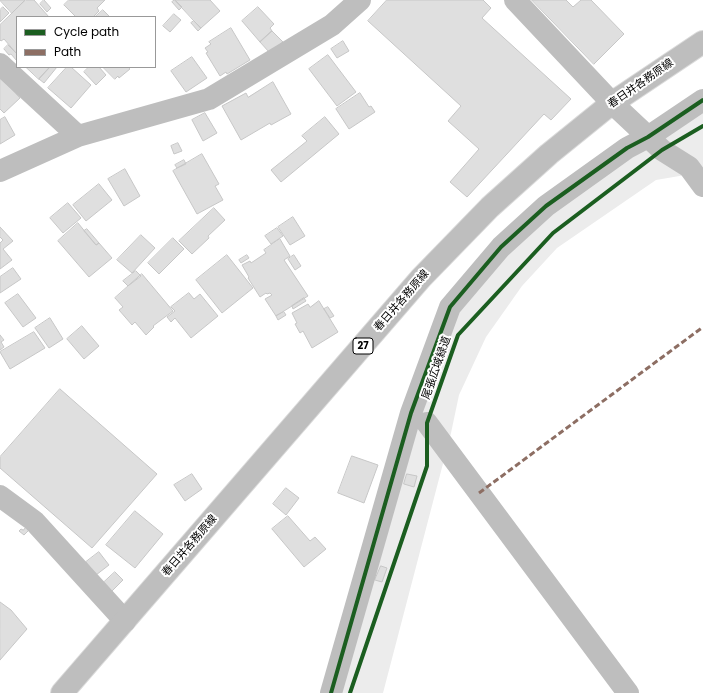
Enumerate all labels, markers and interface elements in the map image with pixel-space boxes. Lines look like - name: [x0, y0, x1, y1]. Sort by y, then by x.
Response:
- legend: [16, 16, 156, 68]
- text: Cycle path: [54, 23, 119, 40]
- text: Path: [54, 43, 81, 60]
- street label: 春日井各務原線: [606, 57, 676, 111]
- street label: 春日井各務原線: [372, 268, 432, 334]
- street label: 尾張広域緑道: [420, 335, 454, 401]
- road number: 27: [353, 338, 373, 354]
- street label: 春日井各務原線: [160, 513, 220, 579]

